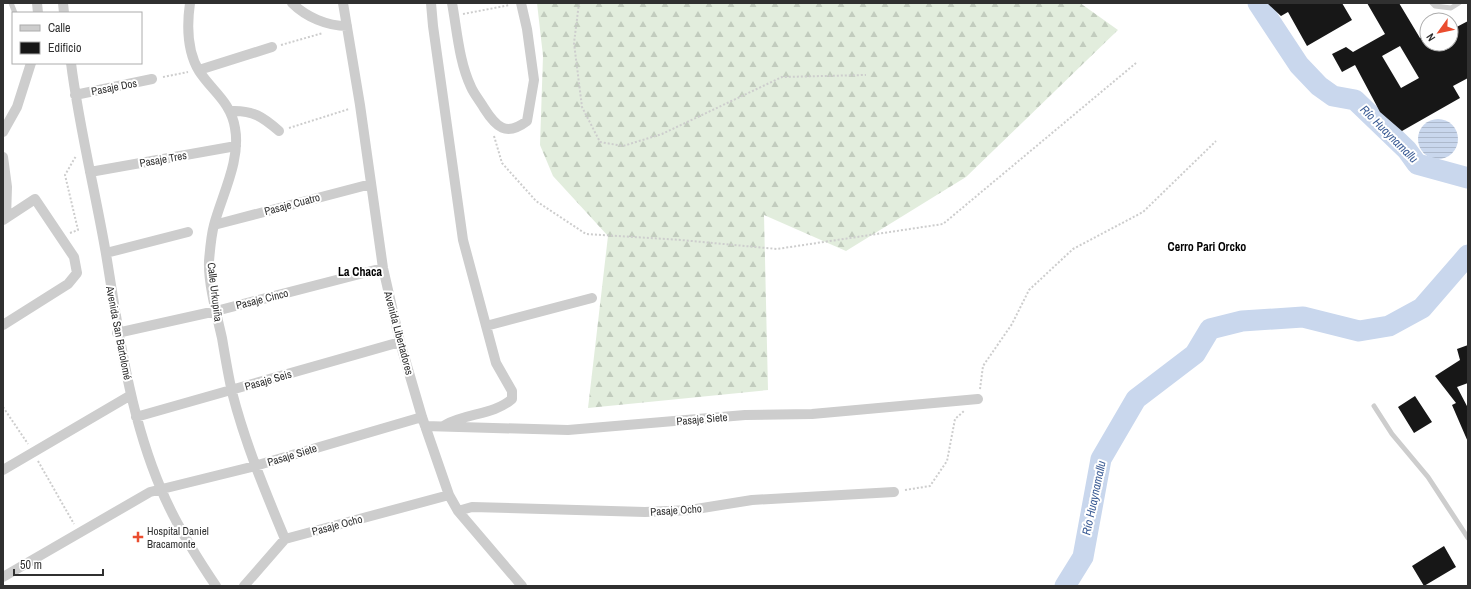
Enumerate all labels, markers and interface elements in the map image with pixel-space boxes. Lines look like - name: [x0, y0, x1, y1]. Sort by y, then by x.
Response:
- legend: [12, 12, 142, 64]
- north arrow: [1419, 12, 1459, 52]
- text: Calle: [48, 20, 70, 36]
- text: N: [1423, 31, 1438, 44]
- text: Edificio: [48, 40, 81, 56]
- street label: Pasaje Dos: [90, 76, 138, 98]
- water label: Río Huaynamallu: [1357, 102, 1422, 167]
- street label: Pasaje Tres: [138, 148, 188, 170]
- street label: Pasaje Cuatro: [263, 190, 321, 218]
- district label: Cerro Pari Orcko: [1168, 239, 1246, 255]
- street label: Calle Urkupiña: [204, 262, 226, 322]
- district label: La Chaca: [338, 264, 382, 280]
- street label: Avenida San Bartolomé: [103, 284, 135, 381]
- street label: Pasaje Cinco: [234, 286, 290, 312]
- street label: Avenida Libertadores: [381, 289, 417, 377]
- street label: Pasaje Seis: [243, 367, 294, 393]
- street label: Pasaje Siete: [676, 410, 728, 428]
- street label: Pasaje Siete: [265, 441, 319, 469]
- water label: Río Huaynamallu: [1078, 459, 1110, 537]
- street label: Pasaje Ocho: [650, 501, 702, 519]
- street label: Pasaje Ocho: [310, 512, 364, 538]
- place label: Hospital Daniel Bracamonte: [147, 524, 209, 551]
- marker: Hospital Daniel Bracamonte: [132, 531, 144, 543]
- scale bar: [14, 551, 103, 577]
- text: 50 m: [20, 557, 42, 573]

